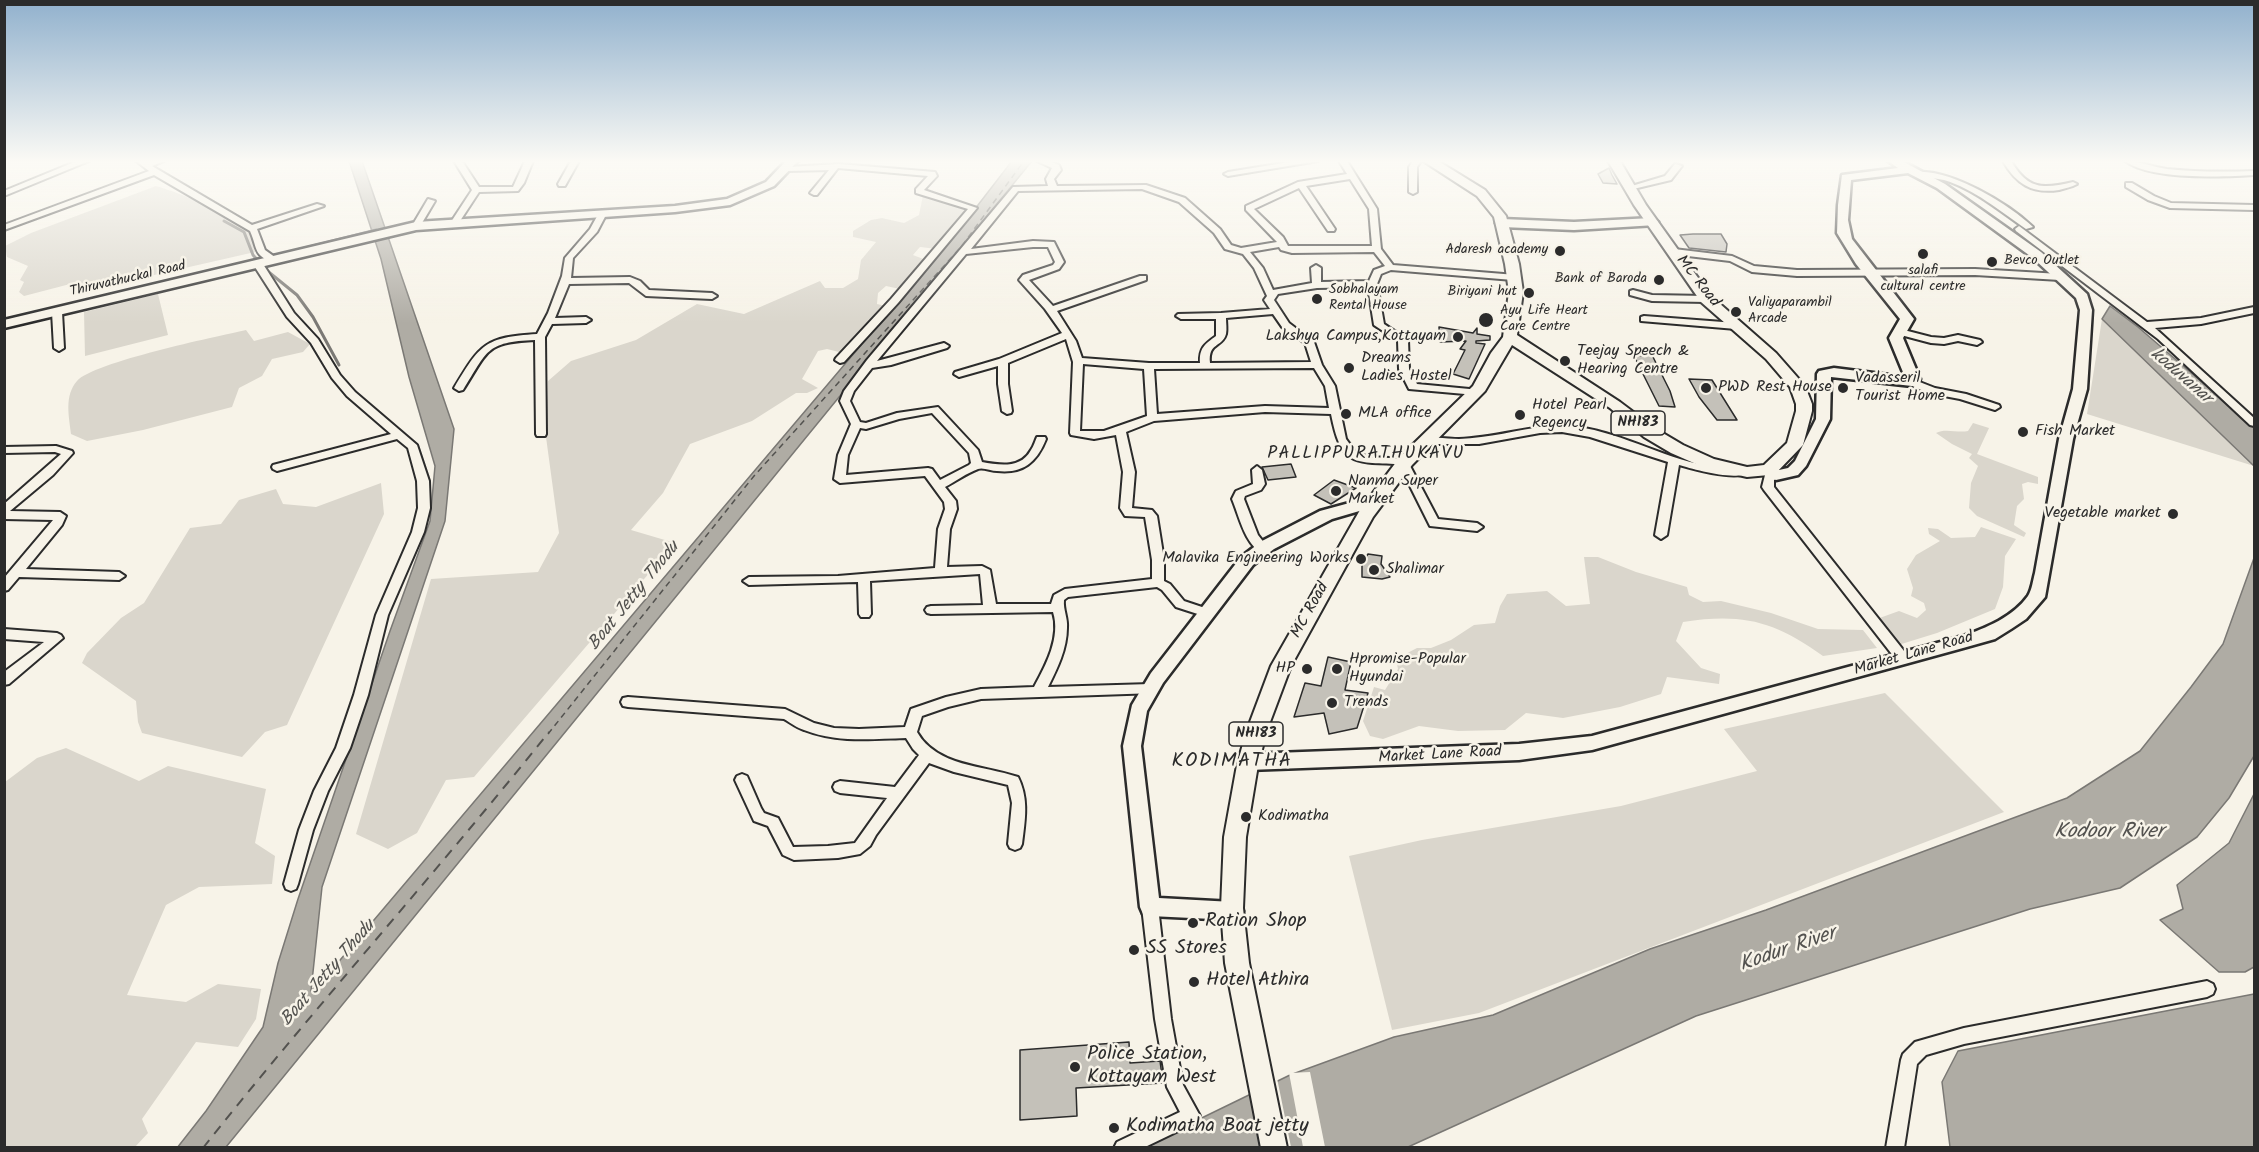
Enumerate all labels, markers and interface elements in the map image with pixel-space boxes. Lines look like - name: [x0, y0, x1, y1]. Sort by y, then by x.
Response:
- place label: Adaresh academy: [1446, 243, 1548, 259]
- marker: Adaresh academy: [1553, 244, 1567, 258]
- marker: salafi cultural centre: [1916, 247, 1930, 261]
- street label: MC Road: [1671, 252, 1723, 312]
- place label: Bevco Outlet: [2004, 254, 2079, 270]
- marker: Bevco Outlet: [1985, 255, 1999, 269]
- street label: Thiruvathuckal Road: [68, 259, 188, 301]
- place label: salafi cultural centre: [1880, 264, 1966, 296]
- place label: Bank of Baroda: [1555, 272, 1647, 288]
- marker: Bank of Baroda: [1652, 273, 1666, 287]
- place label: Sobhalayam Rental House: [1329, 283, 1407, 316]
- place label: Biriyani hut: [1448, 285, 1517, 301]
- marker: Biriyani hut: [1522, 286, 1536, 300]
- marker: Sobhalayam Rental House: [1310, 292, 1324, 306]
- place label: Valiyaparambil Arcade: [1748, 296, 1832, 328]
- place label: Ayu Life Heart Care Centre: [1500, 304, 1588, 336]
- marker: Valiyaparambil Arcade: [1729, 305, 1743, 319]
- marker: Ayu Life Heart Care Centre: [1477, 311, 1495, 329]
- place label: Lakshya Campus,Kottayam: [1265, 327, 1446, 347]
- marker: Lakshya Campus,Kottayam: [1451, 330, 1465, 344]
- place label: Teejay Speech & Hearing Centre: [1577, 342, 1689, 380]
- water label: koduvanar: [2145, 344, 2215, 410]
- place label: Dreams Ladies Hostel: [1361, 349, 1452, 387]
- marker: Teejay Speech & Hearing Centre: [1558, 354, 1572, 368]
- marker: Dreams Ladies Hostel: [1342, 361, 1356, 375]
- place label: Vadasseril Tourist Home: [1855, 369, 1945, 407]
- place label: PWD Rest House: [1718, 378, 1832, 398]
- marker: PWD Rest House: [1699, 381, 1713, 395]
- marker: Vadasseril Tourist Home: [1836, 381, 1850, 395]
- place label: Hotel Pearl Regency: [1532, 396, 1606, 434]
- place label: MLA office: [1358, 404, 1432, 424]
- marker: MLA office: [1339, 407, 1353, 421]
- marker: Hotel Pearl Regency: [1513, 408, 1527, 422]
- road number: NH183: [1611, 411, 1665, 435]
- place label: Fish Market: [2035, 422, 2115, 442]
- marker: Fish Market: [2016, 425, 2030, 439]
- district label: PALLIPPURATHUKAVU: [1267, 444, 1465, 466]
- place label: Nanma Super Market: [1348, 472, 1438, 510]
- marker: Nanma Super Market: [1329, 484, 1343, 498]
- place label: Vegetable market: [2044, 504, 2161, 524]
- marker: Vegetable market: [2166, 507, 2180, 521]
- water label: Boat Jetty Thodu: [585, 538, 685, 656]
- place label: Malavika Engineering Works: [1162, 549, 1349, 569]
- marker: Malavika Engineering Works: [1354, 552, 1368, 566]
- place label: Shalimar: [1386, 560, 1444, 580]
- marker: Shalimar: [1367, 563, 1381, 577]
- street label: MC Road: [1288, 580, 1334, 642]
- street label: Market Lane Road: [1852, 629, 1976, 681]
- place label: Hpromise-Popular Hyundai: [1349, 650, 1466, 688]
- place label: HP: [1276, 659, 1295, 679]
- marker: HP: [1300, 662, 1314, 676]
- marker: Hpromise-Popular Hyundai: [1330, 662, 1344, 676]
- place label: Trends: [1344, 693, 1388, 713]
- marker: Trends: [1325, 696, 1339, 710]
- road number: NH183: [1229, 722, 1283, 746]
- street label: Market Lane Road: [1378, 743, 1502, 769]
- district label: KODIMATHA: [1172, 751, 1292, 775]
- place label: Kodimatha: [1258, 807, 1329, 827]
- marker: Kodimatha: [1239, 810, 1253, 824]
- water label: Kodoor River: [2054, 820, 2164, 846]
- place label: Ration Shop: [1205, 911, 1306, 935]
- marker: Ration Shop: [1186, 916, 1200, 930]
- water label: Boat Jetty Thodu: [277, 917, 381, 1031]
- water label: Kodur River: [1736, 923, 1840, 979]
- place label: SS Stores: [1146, 938, 1227, 962]
- marker: SS Stores: [1127, 943, 1141, 957]
- place label: Hotel Athira: [1206, 970, 1309, 994]
- marker: Hotel Athira: [1187, 975, 1201, 989]
- place label: Police Station, Kottayam West: [1087, 1044, 1216, 1091]
- marker: Police Station, Kottayam West: [1068, 1060, 1082, 1074]
- place label: Kodimatha Boat jetty: [1126, 1116, 1309, 1140]
- marker: Kodimatha Boat jetty: [1107, 1121, 1121, 1135]

